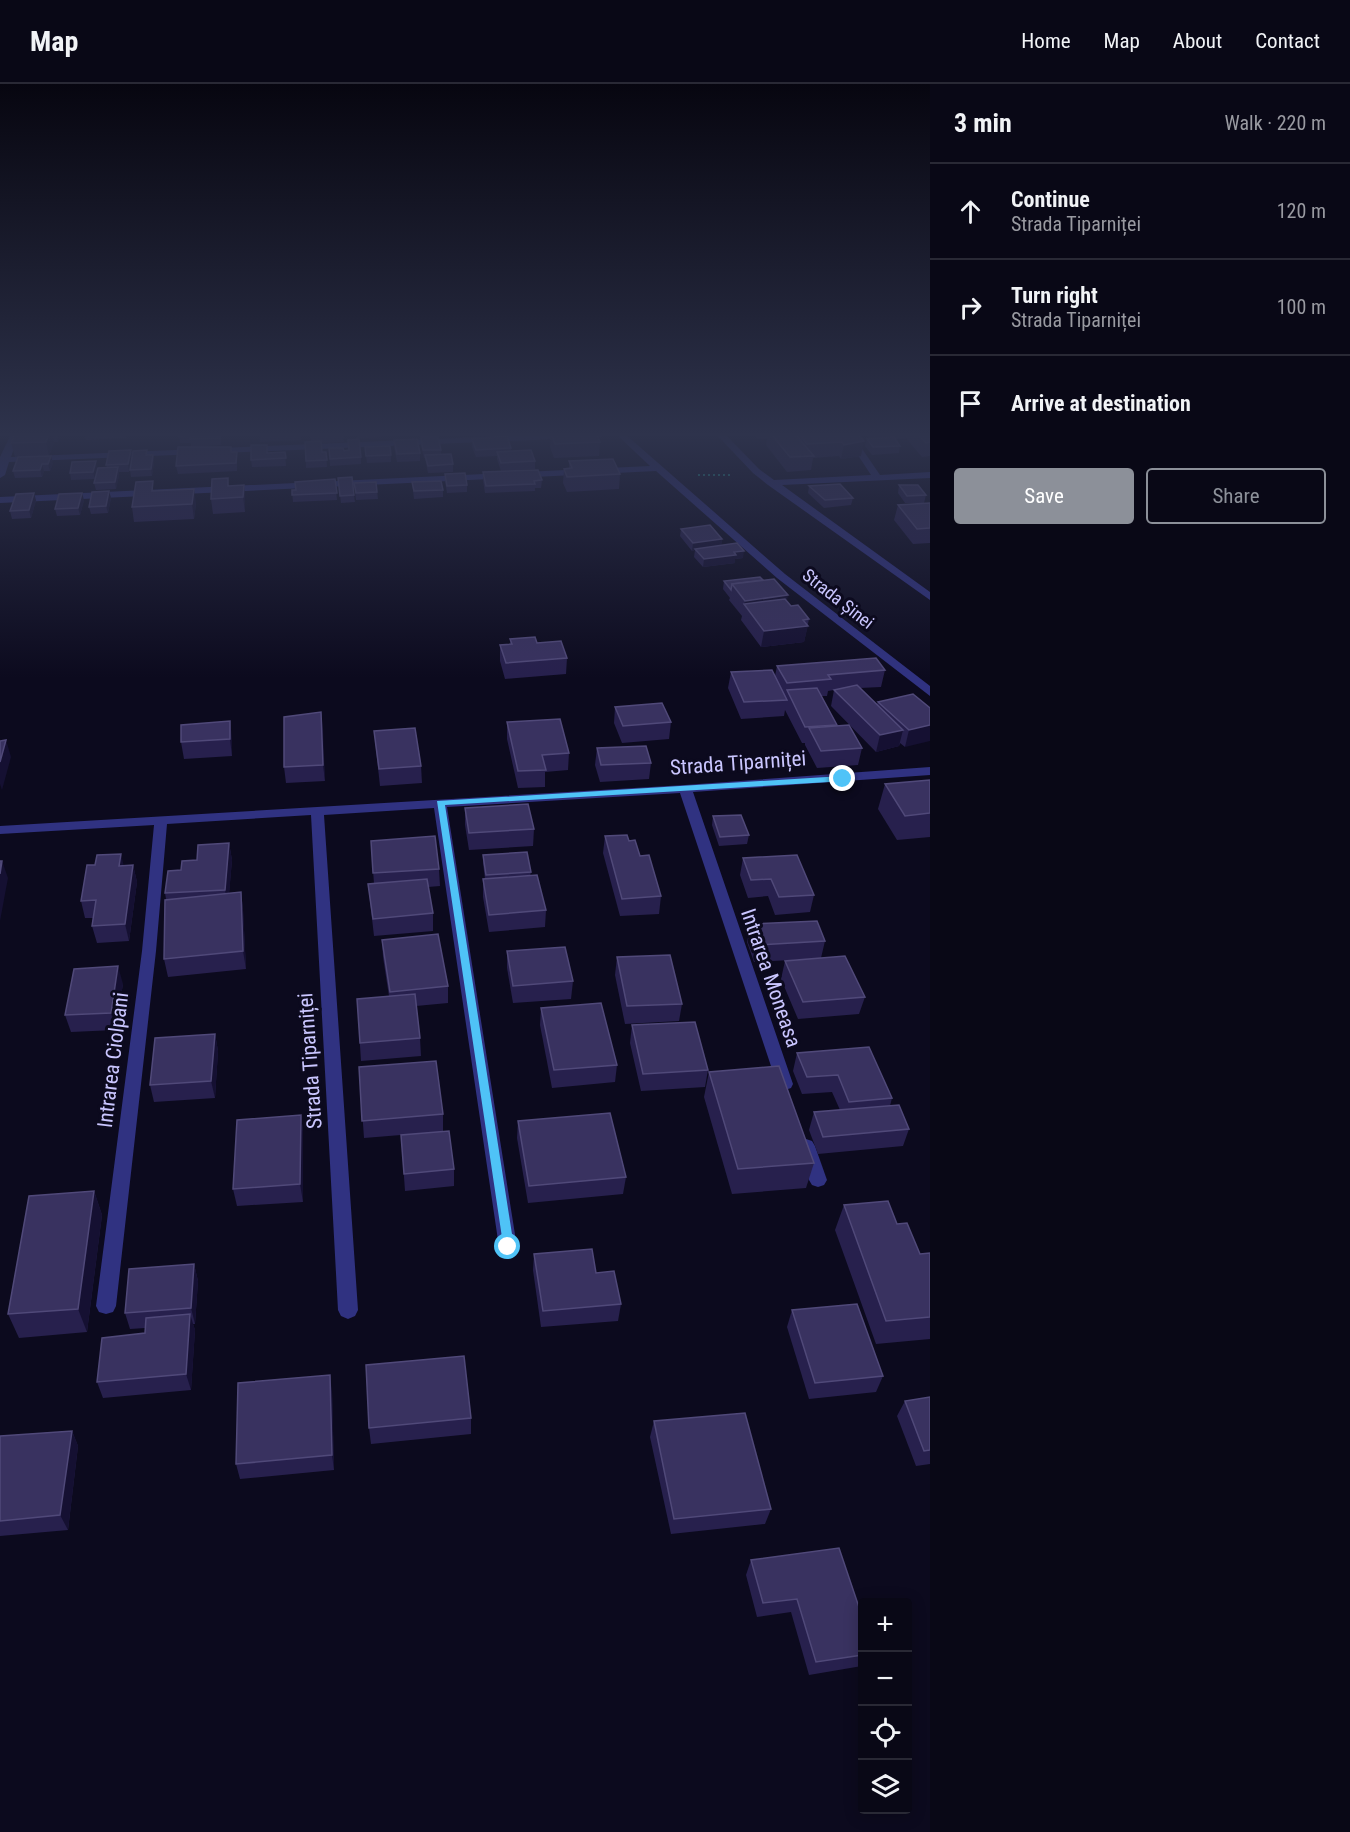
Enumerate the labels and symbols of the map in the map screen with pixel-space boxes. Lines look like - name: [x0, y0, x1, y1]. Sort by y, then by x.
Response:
- street label: Strada Șinei: [798, 564, 878, 634]
- street label: Strada Tiparniței: [669, 746, 807, 781]
- route end: [829, 765, 855, 791]
- street label: Intrarea Moneasa: [736, 906, 806, 1050]
- street label: Intrarea Ciolpani: [93, 991, 133, 1129]
- street label: Strada Tiparniței: [293, 992, 328, 1130]
- route start: [494, 1233, 520, 1259]

